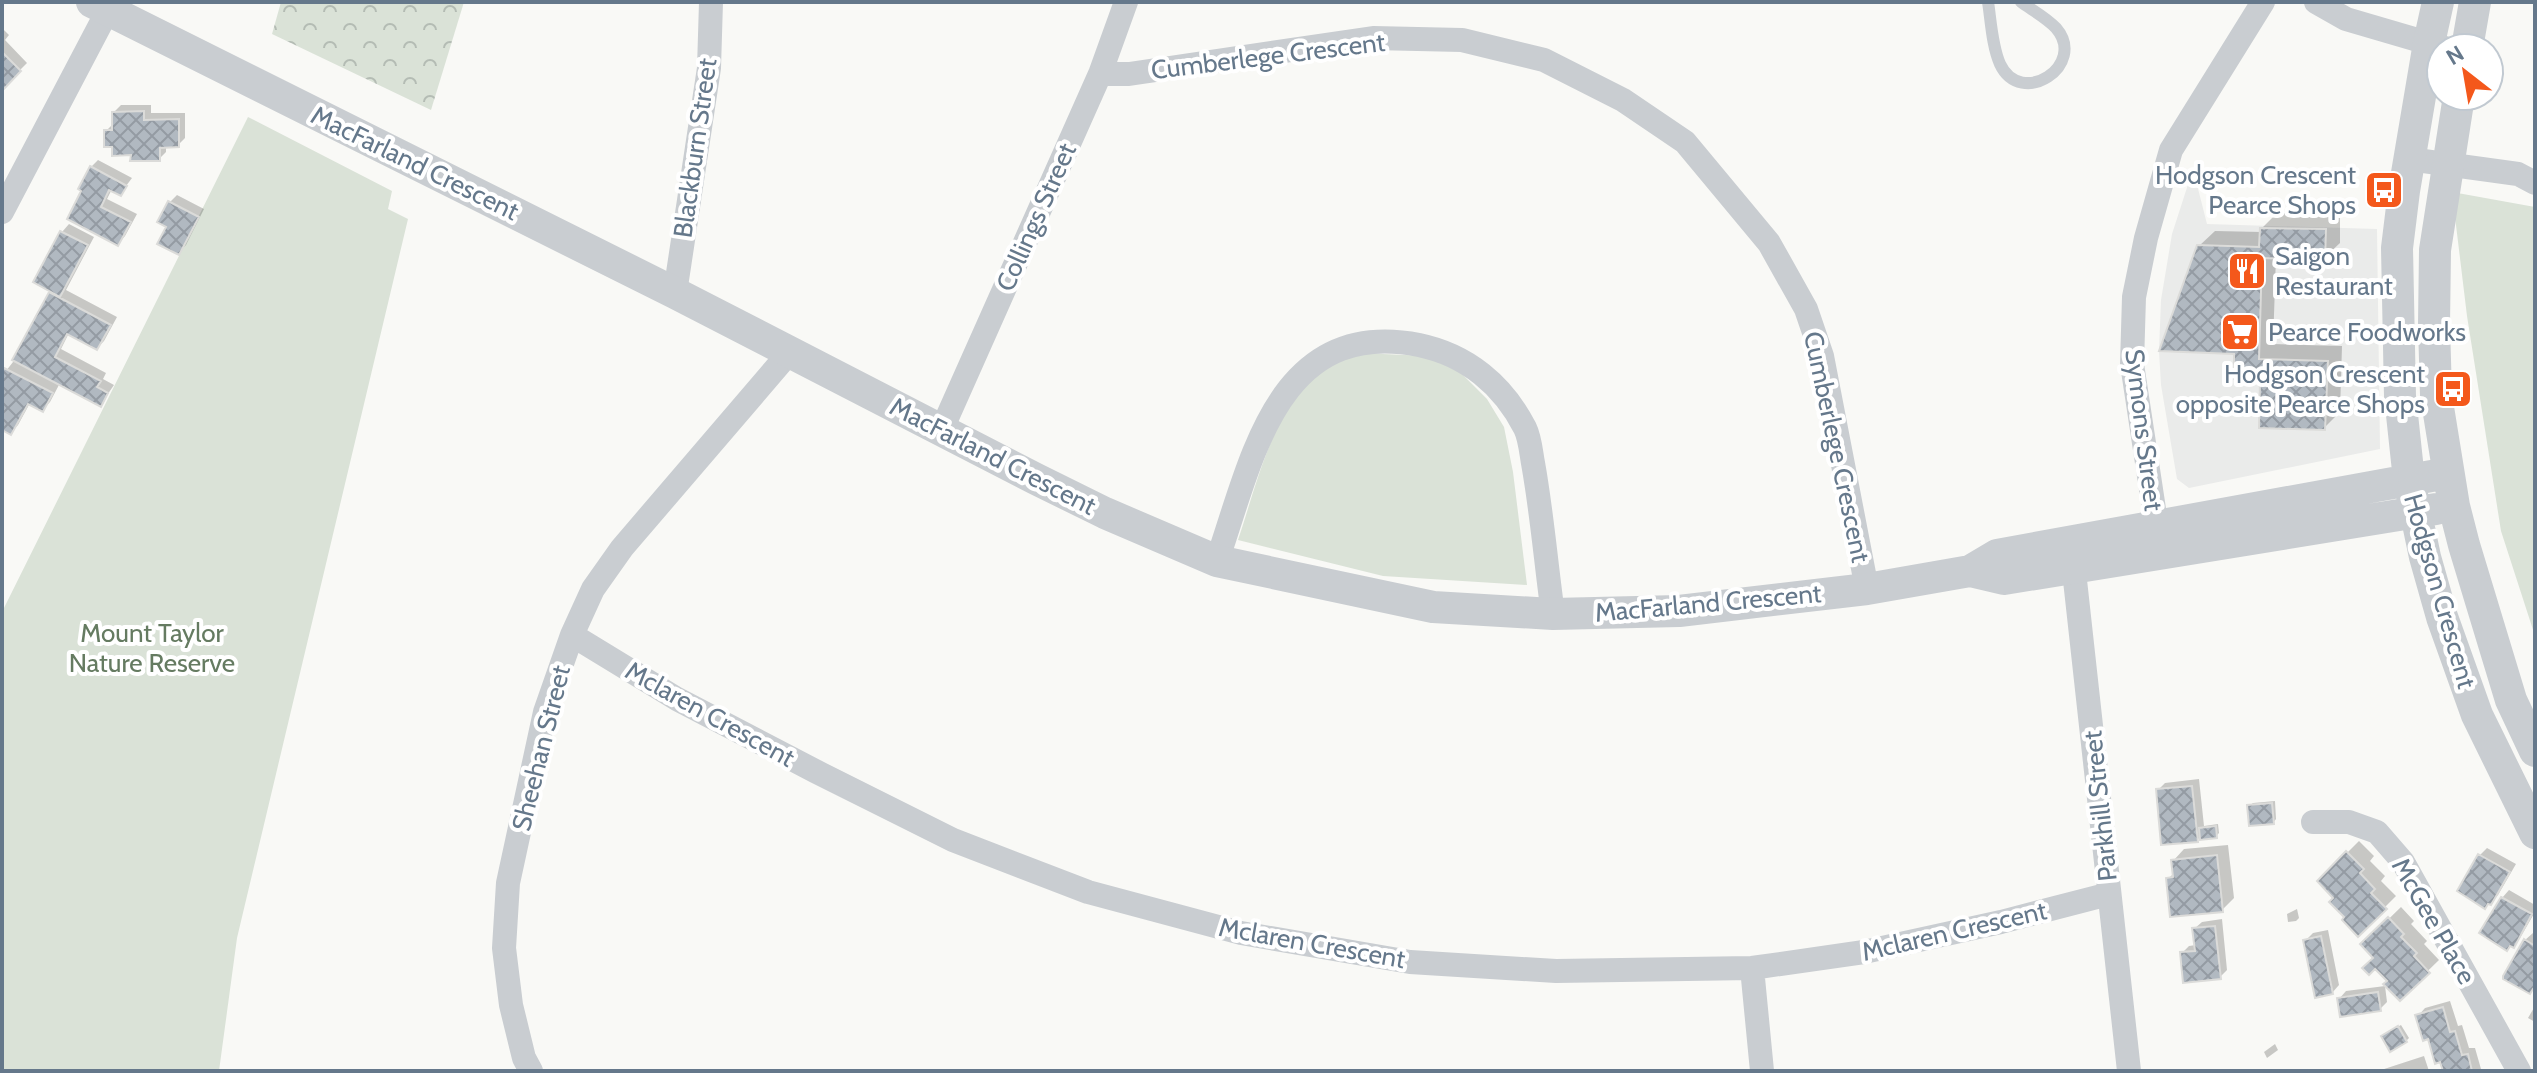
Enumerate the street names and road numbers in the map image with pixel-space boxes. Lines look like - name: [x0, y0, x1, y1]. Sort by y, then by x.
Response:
- street label: Cumberlege Crescent: [1149, 26, 1387, 86]
- street label: Blackburn Street: [667, 56, 723, 240]
- street label: MacFarland Crescent: [306, 99, 524, 227]
- street label: Collings Street: [989, 138, 1083, 296]
- street label: Cumberlege Crescent: [1797, 329, 1877, 566]
- street label: Symons Street: [2118, 347, 2170, 513]
- street label: MacFarland Crescent: [885, 390, 1102, 522]
- street label: Hodgson Crescent: [2397, 490, 2483, 692]
- street label: MacFarland Crescent: [1594, 577, 1823, 629]
- street label: Mclaren Crescent: [620, 654, 800, 774]
- street label: Sheehan Street: [505, 662, 577, 834]
- street label: Parkhill Street: [2076, 729, 2124, 883]
- street label: McGee Place: [2385, 852, 2483, 990]
- street label: Mclaren Crescent: [1859, 894, 2050, 968]
- street label: Mclaren Crescent: [1216, 911, 1408, 975]

